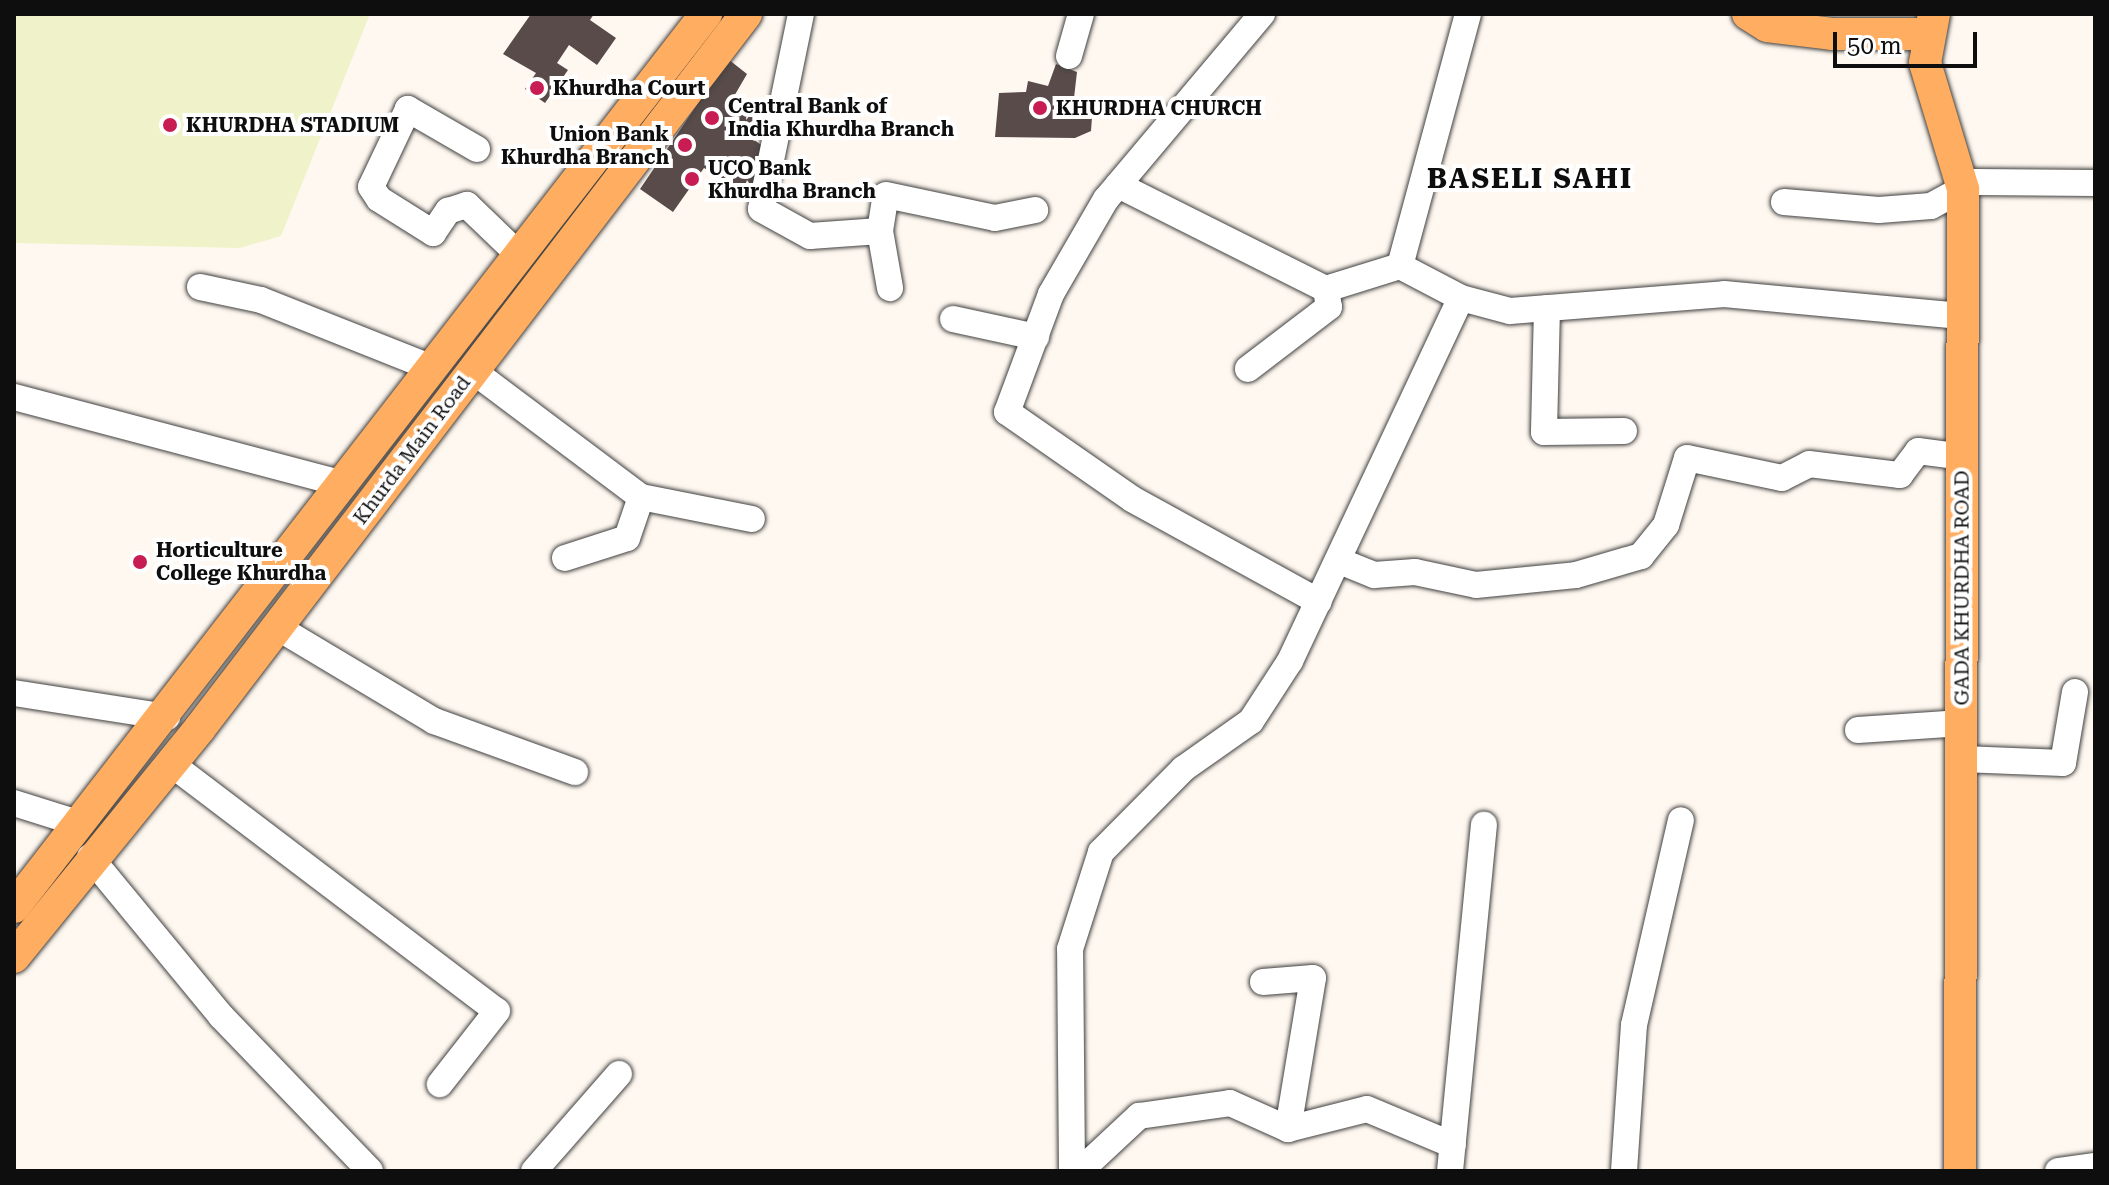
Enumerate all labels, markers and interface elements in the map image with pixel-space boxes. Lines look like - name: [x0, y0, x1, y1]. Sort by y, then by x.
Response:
- scale bar: [1837, 16, 1981, 66]
- text: 50 m: [1847, 32, 1902, 60]
- place label: Khurdha Court: [553, 76, 705, 100]
- marker: Khurdha Court: [528, 79, 546, 97]
- place label: Central Bank of India Khurdha Branch: [728, 94, 954, 141]
- place label: KHURDHA CHURCH: [1056, 96, 1262, 120]
- marker: KHURDHA CHURCH: [1031, 99, 1049, 117]
- marker: Central Bank of India Khurdha Branch: [703, 109, 721, 127]
- place label: KHURDHA STADIUM: [186, 113, 399, 137]
- marker: KHURDHA STADIUM: [161, 116, 179, 134]
- place label: Union Bank Khurdha Branch: [501, 122, 669, 169]
- marker: Union Bank Khurdha Branch: [676, 136, 694, 154]
- place label: UCO Bank Khurdha Branch: [708, 156, 876, 203]
- district label: BASELI SAHI: [1427, 162, 1633, 196]
- marker: UCO Bank Khurdha Branch: [683, 170, 701, 188]
- street label: Khurda Main Road: [348, 371, 476, 529]
- street label: GADA KHURDHA ROAD: [1950, 471, 1974, 705]
- place label: Horticulture College Khurdha: [156, 538, 326, 585]
- marker: Horticulture College Khurdha: [131, 553, 149, 571]

